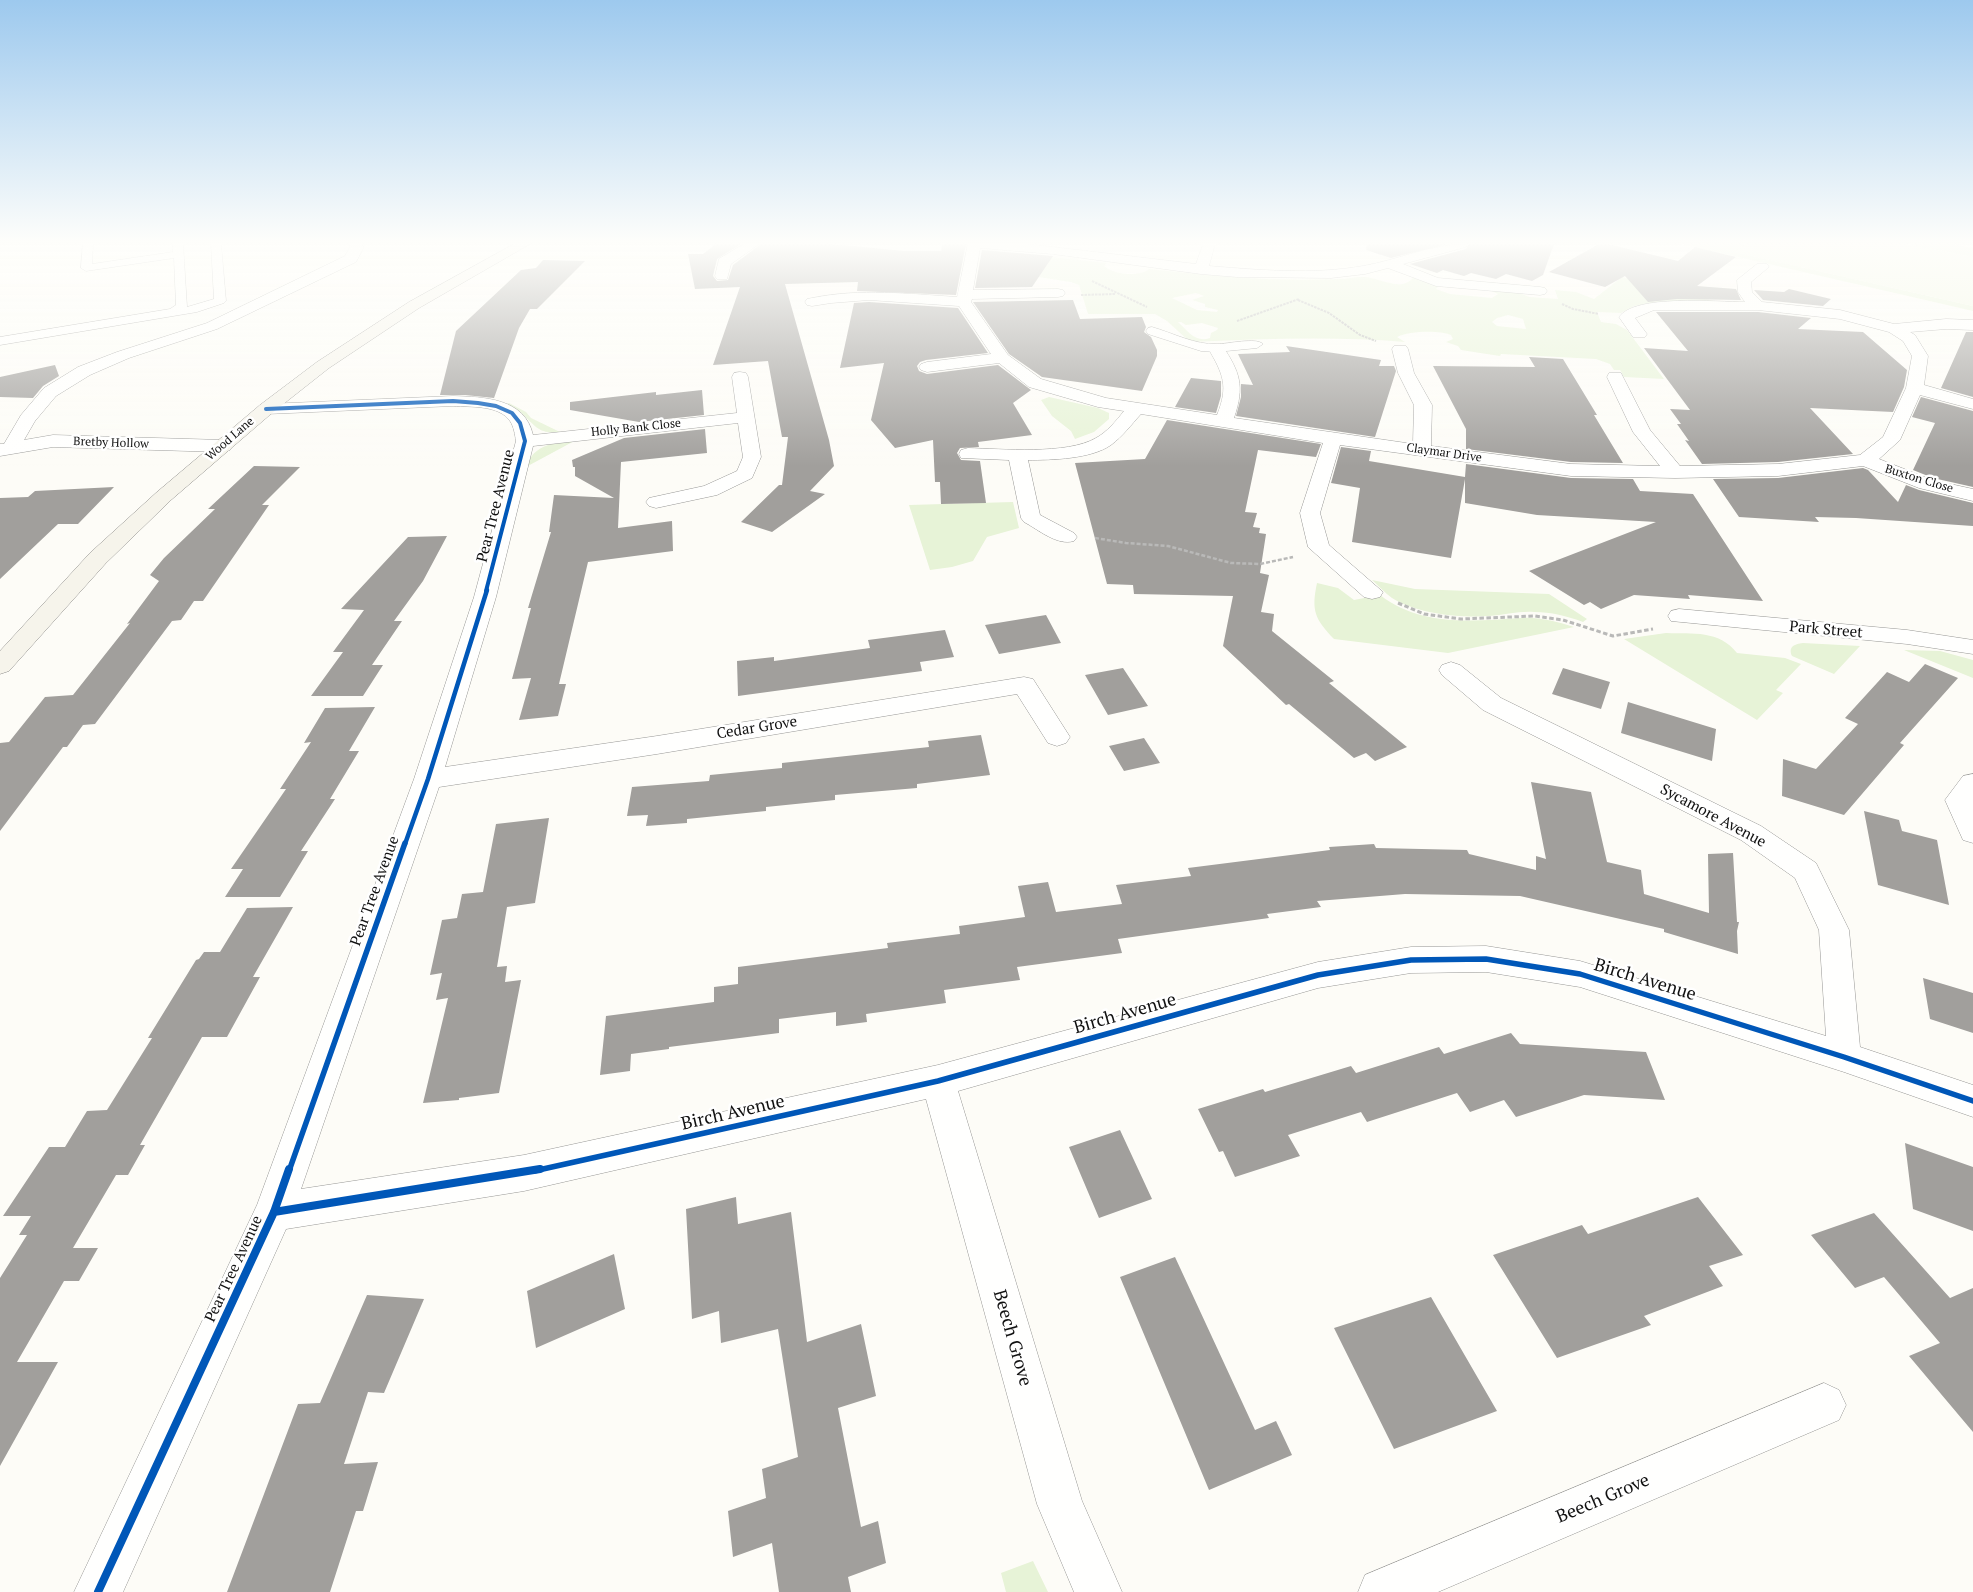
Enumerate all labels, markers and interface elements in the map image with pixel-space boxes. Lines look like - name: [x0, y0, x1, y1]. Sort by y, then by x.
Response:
- street label: Wood Lane: [203, 414, 257, 464]
- street label: Holly Bank Close: [590, 416, 682, 440]
- street label: Bretby Hollow: [73, 434, 149, 452]
- street label: Claymar Drive: [1405, 441, 1483, 465]
- street label: Pear Tree Avenue: [473, 448, 519, 564]
- street label: Buxton Close: [1883, 462, 1955, 496]
- street label: Park Street: [1789, 618, 1863, 642]
- street label: Cedar Grove: [716, 713, 798, 743]
- street label: Sycamore Avenue: [1657, 781, 1769, 851]
- street label: Pear Tree Avenue: [347, 834, 403, 948]
- street label: Birch Avenue: [1591, 954, 1699, 1006]
- street label: Birch Avenue: [1071, 989, 1179, 1039]
- street label: Birch Avenue: [679, 1091, 787, 1135]
- street label: Pear Tree Avenue: [201, 1213, 267, 1325]
- street label: Beech Grove: [988, 1287, 1036, 1389]
- street label: Beech Grove: [1553, 1470, 1653, 1528]

